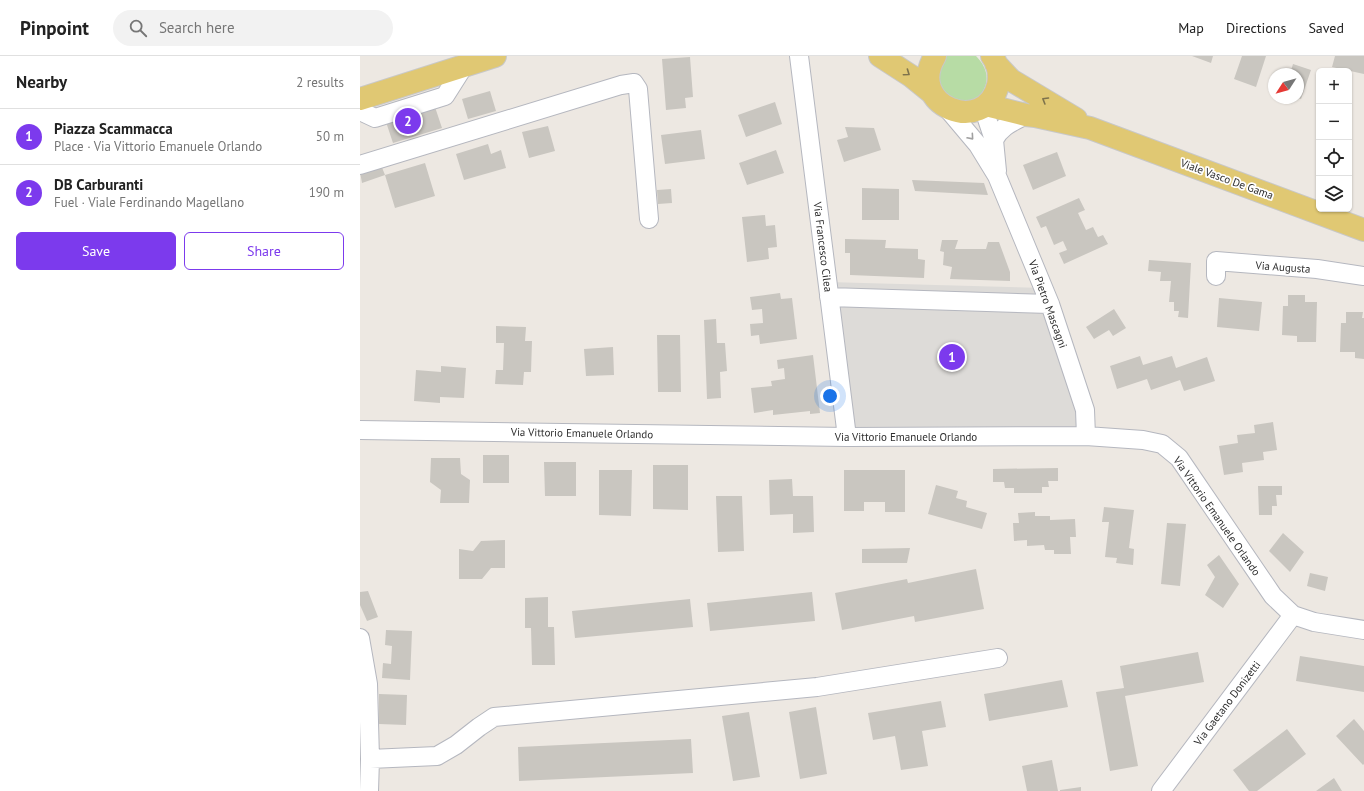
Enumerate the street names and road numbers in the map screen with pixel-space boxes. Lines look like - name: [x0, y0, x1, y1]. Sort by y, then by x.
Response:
- street label: Viale Vasco De Gama: [1178, 155, 1275, 202]
- street label: Via Francesco Cilea: [810, 200, 835, 293]
- street label: Via Pietro Mascagni: [1025, 257, 1070, 350]
- street label: Via Augusta: [1254, 258, 1311, 276]
- street label: Via Vittorio Emanuele Orlando: [510, 425, 653, 441]
- street label: Via Vittorio Emanuele Orlando: [834, 430, 977, 444]
- street label: Via Vittorio Emanuele Orlando: [1170, 453, 1264, 578]
- street label: Via Gaetano Donizetti: [1190, 658, 1263, 749]

